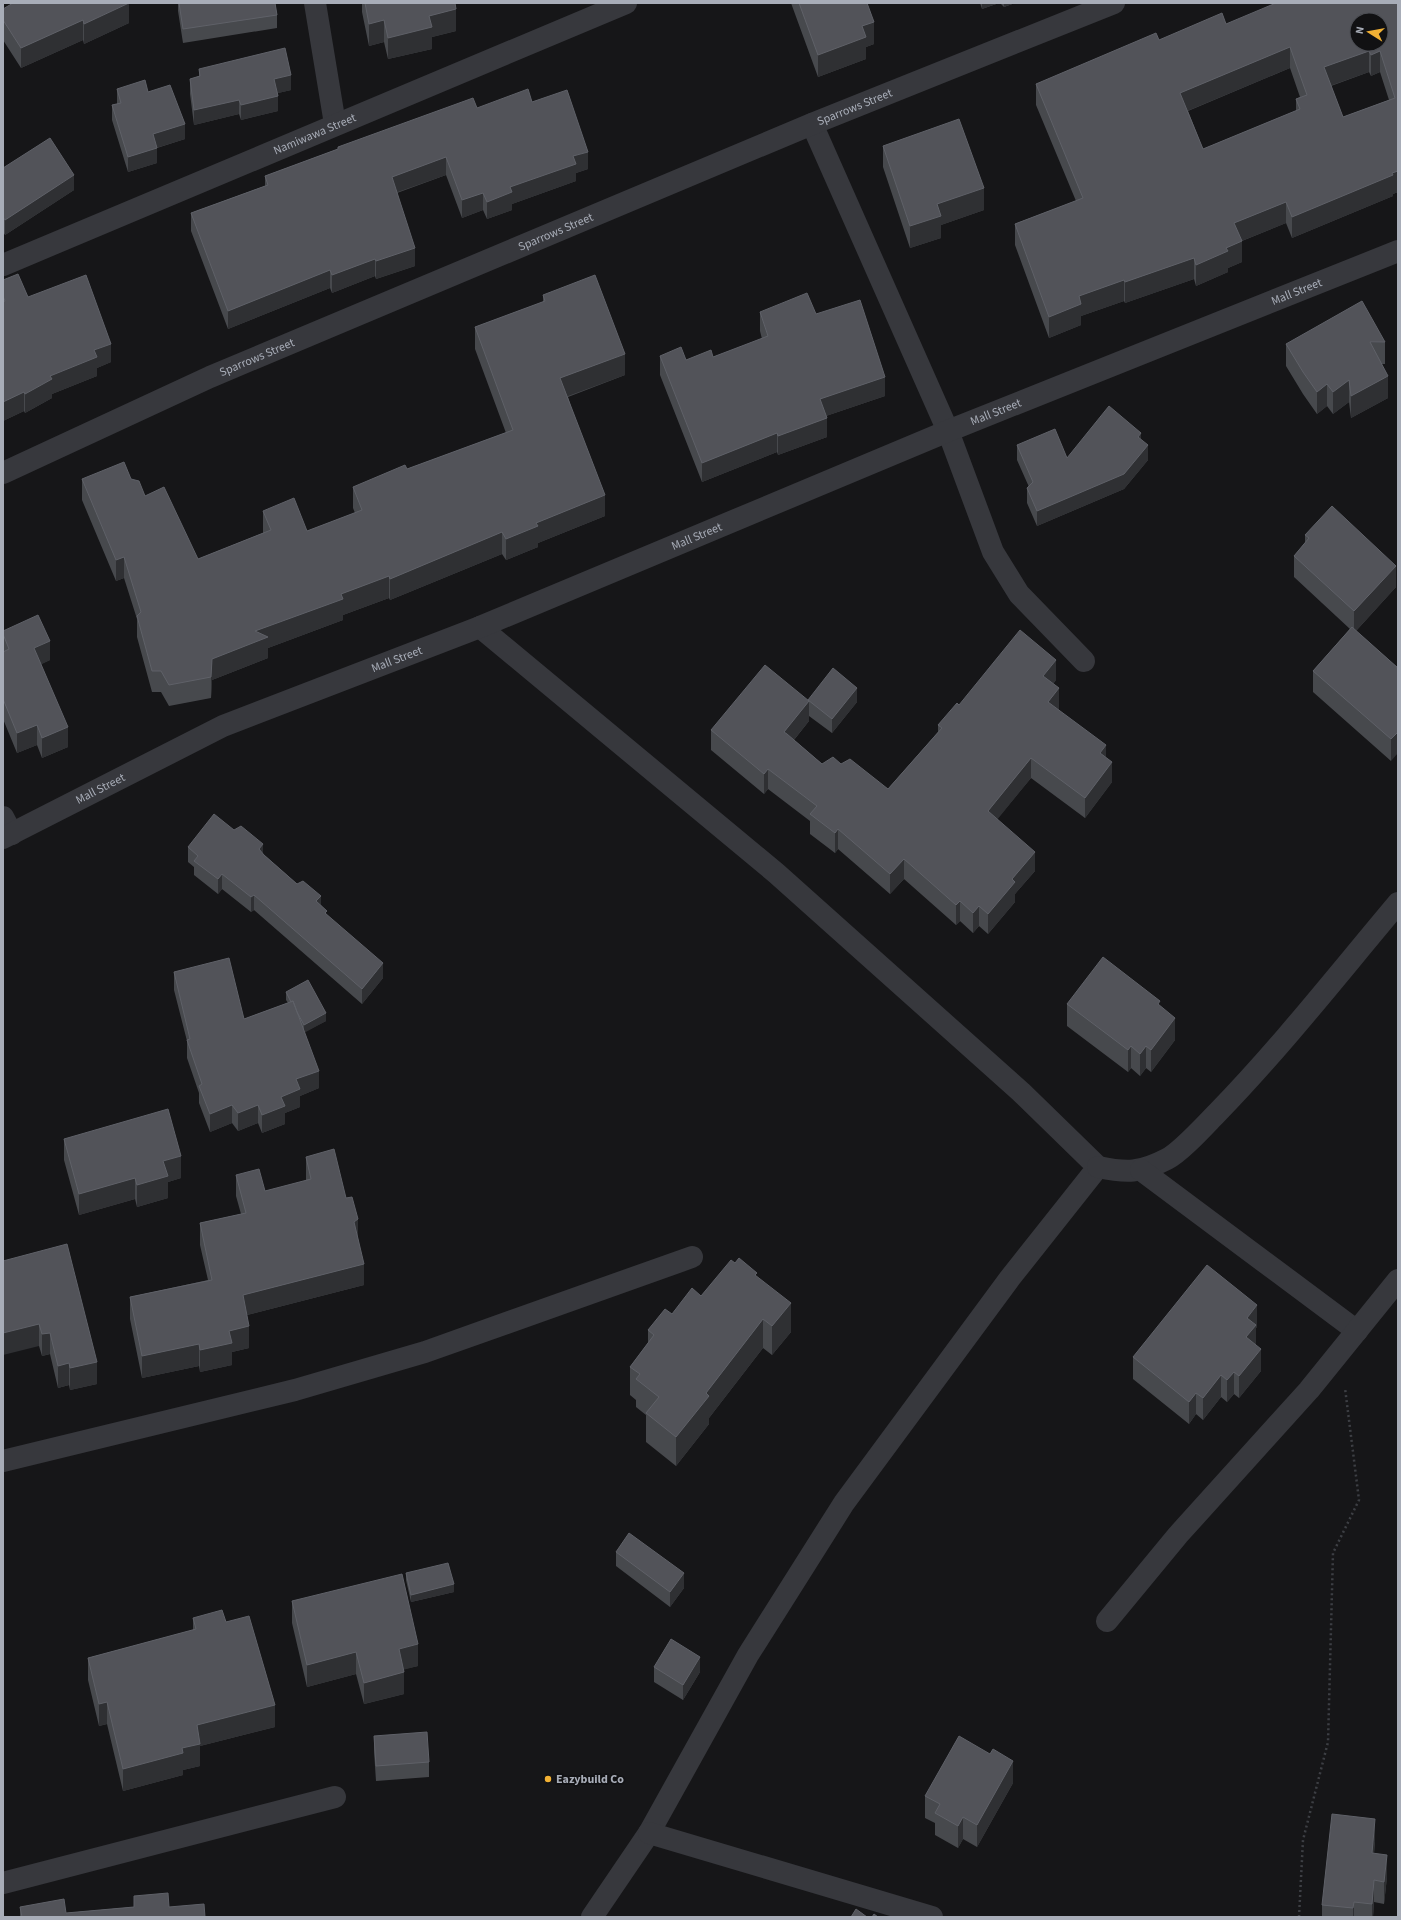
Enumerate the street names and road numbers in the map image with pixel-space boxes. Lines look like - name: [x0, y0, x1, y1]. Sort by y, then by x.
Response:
- street label: Sparrows Street: [814, 85, 895, 130]
- street label: Namiwawa Street: [271, 109, 359, 159]
- street label: Sparrows Street: [516, 209, 596, 256]
- street label: Mall Street: [1269, 274, 1325, 310]
- street label: Sparrows Street: [217, 334, 297, 381]
- street label: Mall Street: [968, 395, 1024, 430]
- street label: Mall Street: [669, 519, 725, 555]
- street label: Mall Street: [369, 642, 425, 677]
- street label: Mall Street: [73, 769, 128, 809]

